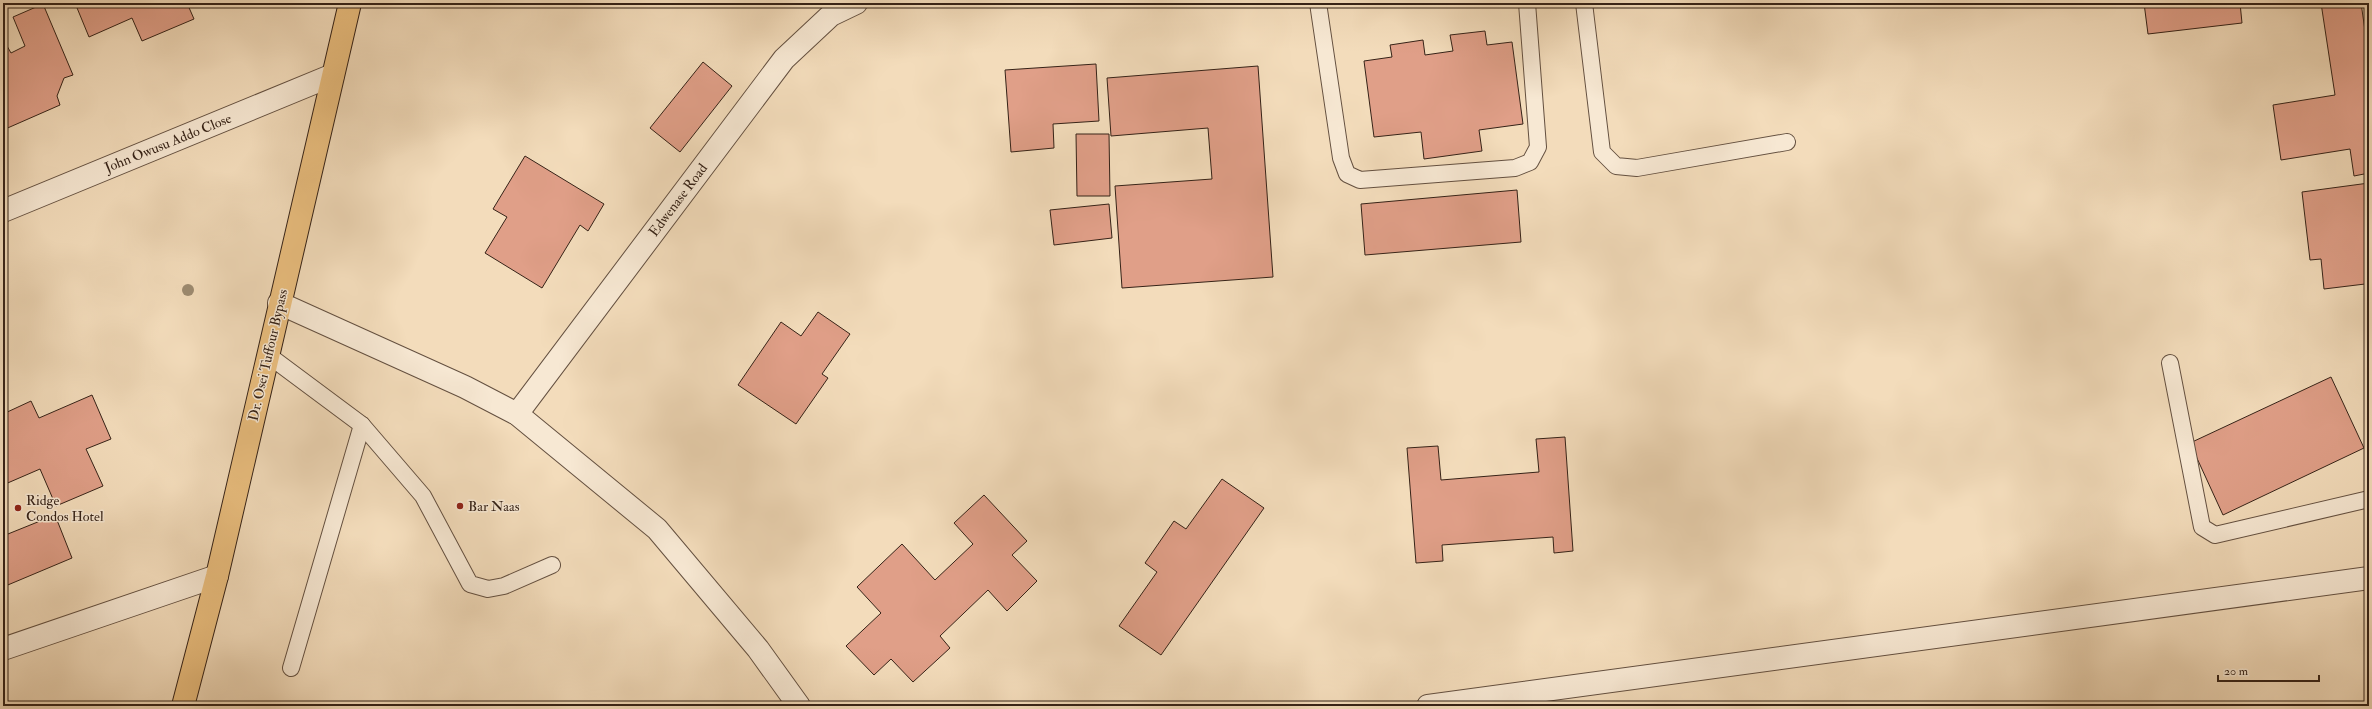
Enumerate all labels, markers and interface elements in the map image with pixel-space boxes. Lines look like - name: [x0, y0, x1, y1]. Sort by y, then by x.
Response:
- street label: John Owusu Addo Close: [101, 110, 234, 177]
- street label: Edwenase Road: [645, 160, 711, 240]
- street label: Dr. Osei Tuffour Bypass: [245, 287, 292, 423]
- place label: Ridge Condos Hotel: [26, 492, 104, 525]
- place label: Bar Naas: [468, 498, 520, 515]
- marker: Bar Naas: [455, 501, 465, 511]
- marker: Ridge Condos Hotel: [13, 503, 23, 513]
- scale bar: [2218, 657, 2319, 683]
- text: 20 m: [2224, 664, 2249, 679]

